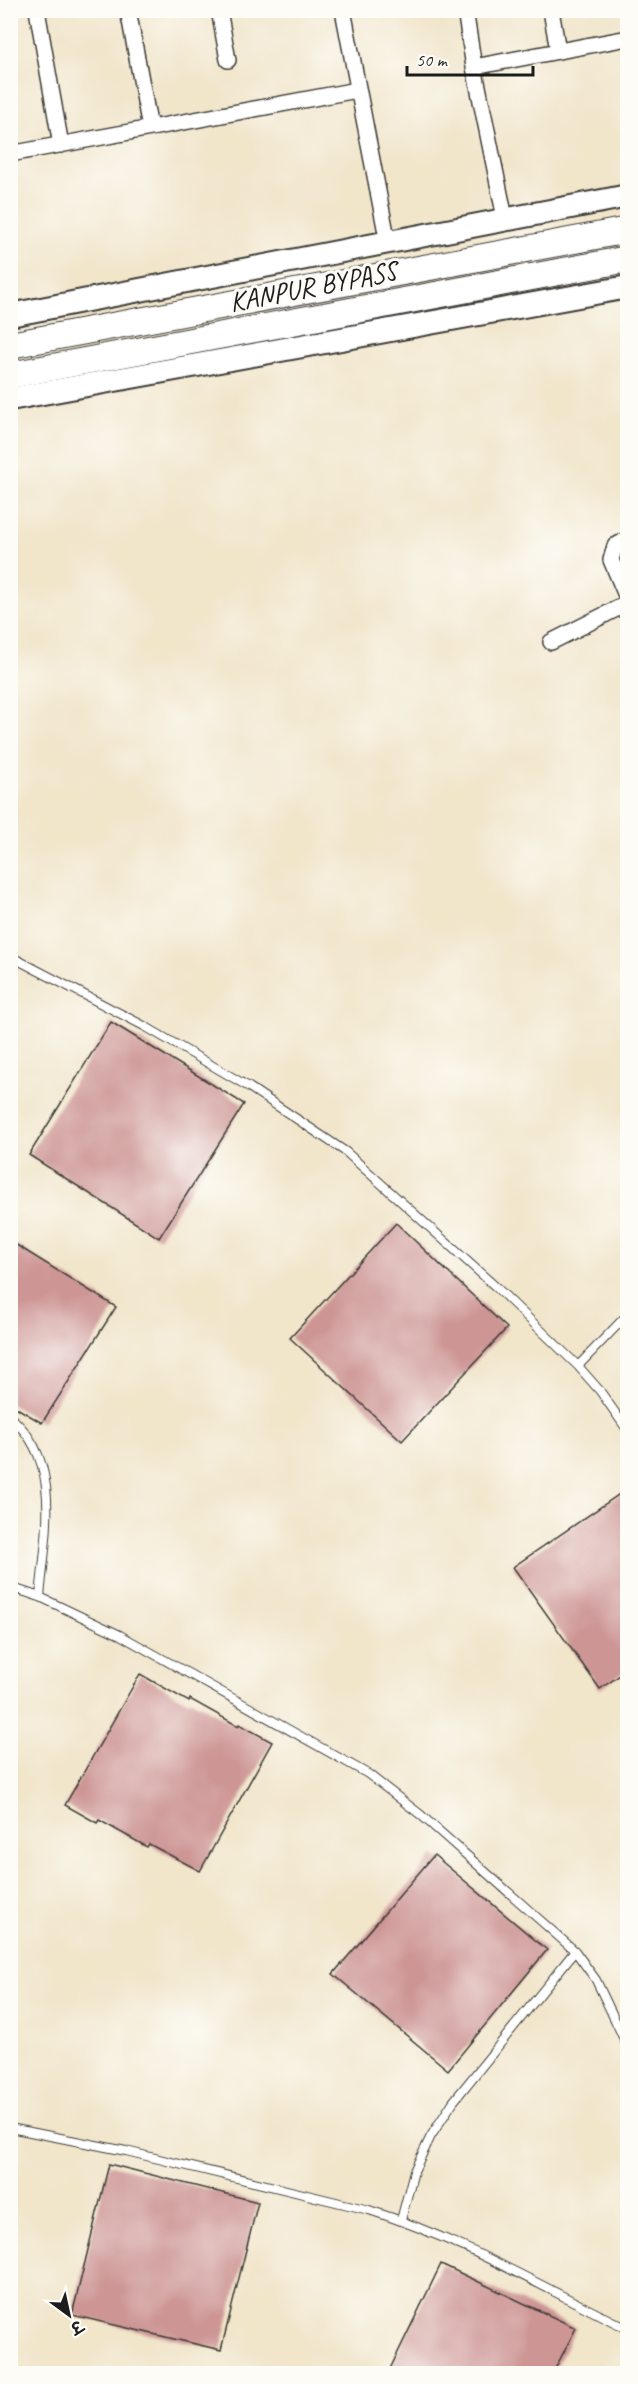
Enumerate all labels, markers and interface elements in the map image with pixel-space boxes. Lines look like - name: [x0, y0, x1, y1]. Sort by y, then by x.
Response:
- scale bar: [407, 39, 533, 77]
- text: 50 m: [416, 49, 449, 71]
- street label: KANPUR BYPASS: [226, 252, 404, 319]
- north arrow: [39, 2285, 99, 2345]
- text: उ: [66, 2314, 88, 2339]

